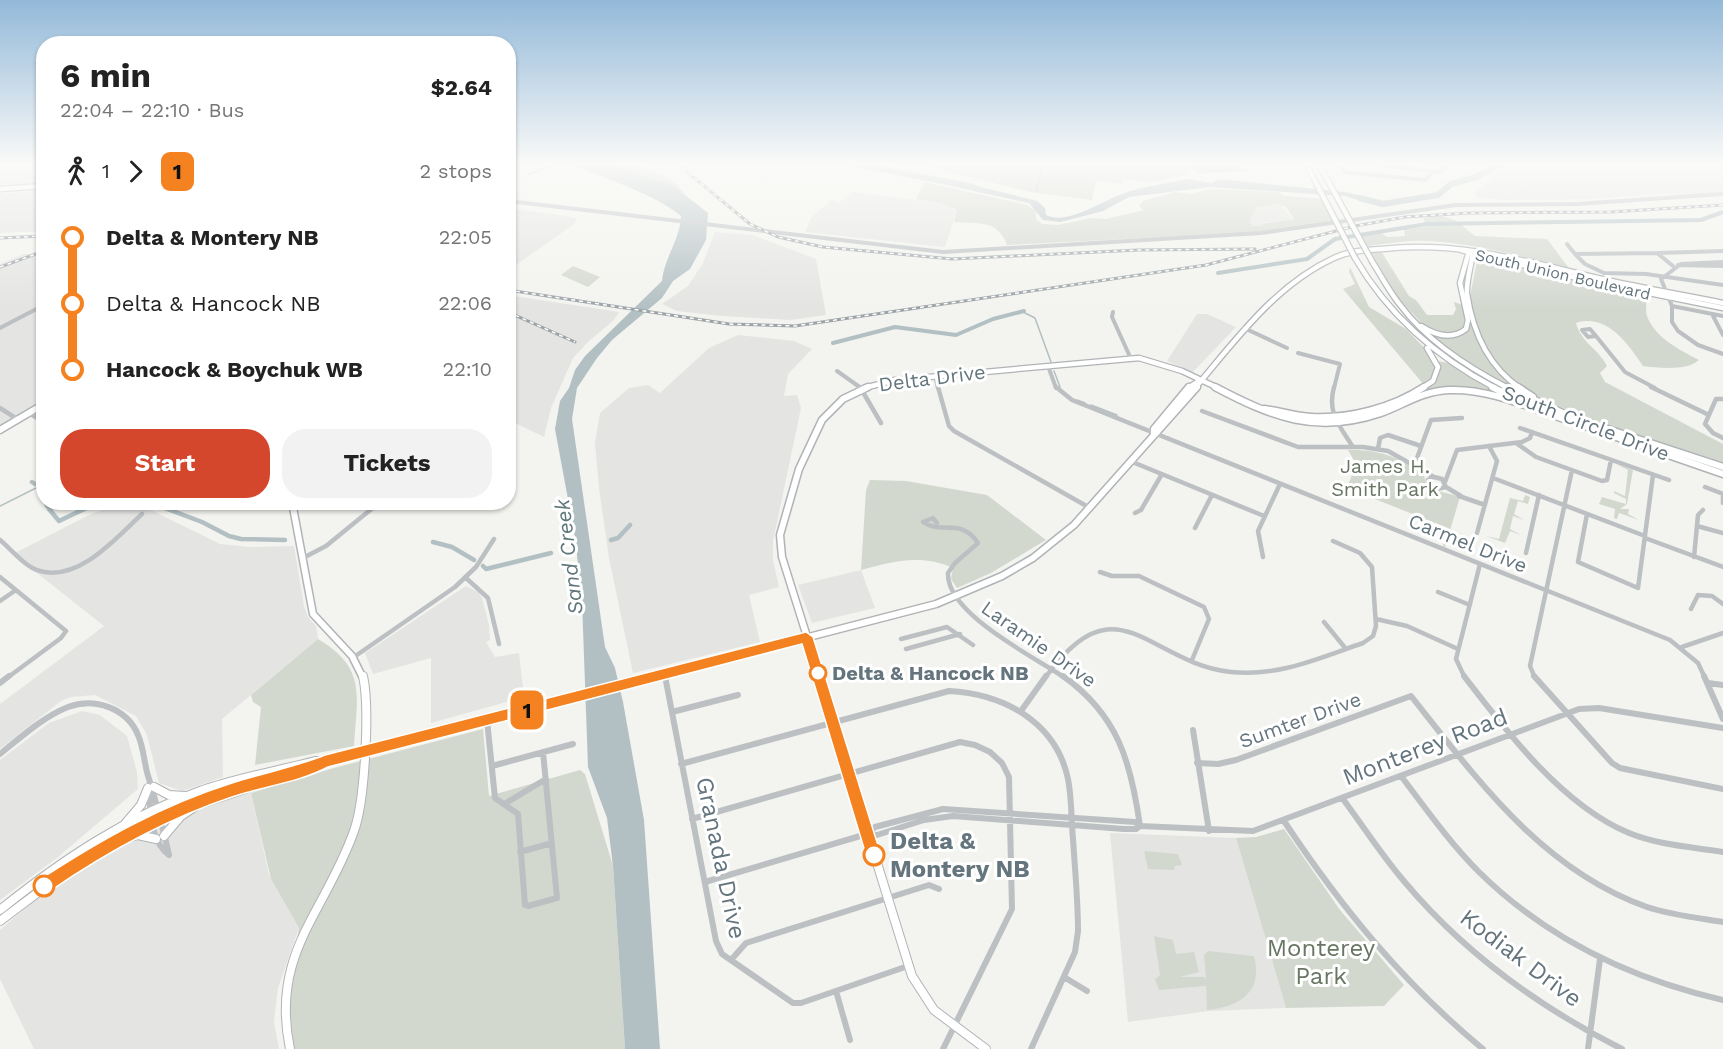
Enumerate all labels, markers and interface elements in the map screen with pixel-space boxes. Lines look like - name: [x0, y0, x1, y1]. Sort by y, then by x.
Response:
- text: 6 min: [60, 56, 151, 95]
- text: $2.64: [431, 75, 492, 100]
- text: 22:04 – 22:10 · Bus: [60, 98, 244, 122]
- icon: walk: [60, 155, 93, 188]
- icon: forward: [119, 155, 152, 188]
- text: 1: [102, 159, 110, 183]
- text: 1: [173, 159, 182, 184]
- text: 2 stops: [420, 159, 492, 183]
- text: Delta & Montery NB: [106, 225, 319, 250]
- text: 22:05: [439, 225, 492, 249]
- street label: South Union Boulevard: [1473, 245, 1652, 304]
- text: Delta & Hancock NB: [106, 291, 321, 316]
- text: 22:06: [438, 291, 492, 315]
- text: Hancock & Boychuk WB: [106, 357, 363, 382]
- text: 22:10: [443, 357, 492, 381]
- street label: Delta Drive: [877, 360, 987, 396]
- street label: South Circle Drive: [1499, 380, 1673, 466]
- button: Start: [60, 429, 270, 498]
- button: Tickets: [282, 429, 492, 498]
- park label: James H. Smith Park: [1331, 454, 1439, 501]
- water label: Sand Creek: [549, 497, 588, 616]
- street label: Carmel Drive: [1405, 508, 1531, 578]
- street label: Laramie Drive: [977, 595, 1101, 693]
- place label: Delta & Hancock NB: [832, 661, 1029, 685]
- marker: Delta & Hancock NB: [809, 664, 827, 682]
- street label: Sumter Drive: [1236, 687, 1364, 753]
- line badge: 1: [508, 690, 546, 730]
- text: 1: [522, 698, 532, 723]
- street label: Monterey Road: [1339, 703, 1511, 791]
- street label: Granada Drive: [690, 774, 752, 942]
- place label: Delta & Montery NB: [890, 827, 1030, 883]
- marker: Delta & Montery NB: [863, 844, 885, 866]
- unlabelled marker: [33, 875, 55, 897]
- street label: Kodiak Drive: [1455, 903, 1587, 1013]
- park label: Monterey Park: [1267, 934, 1376, 990]

